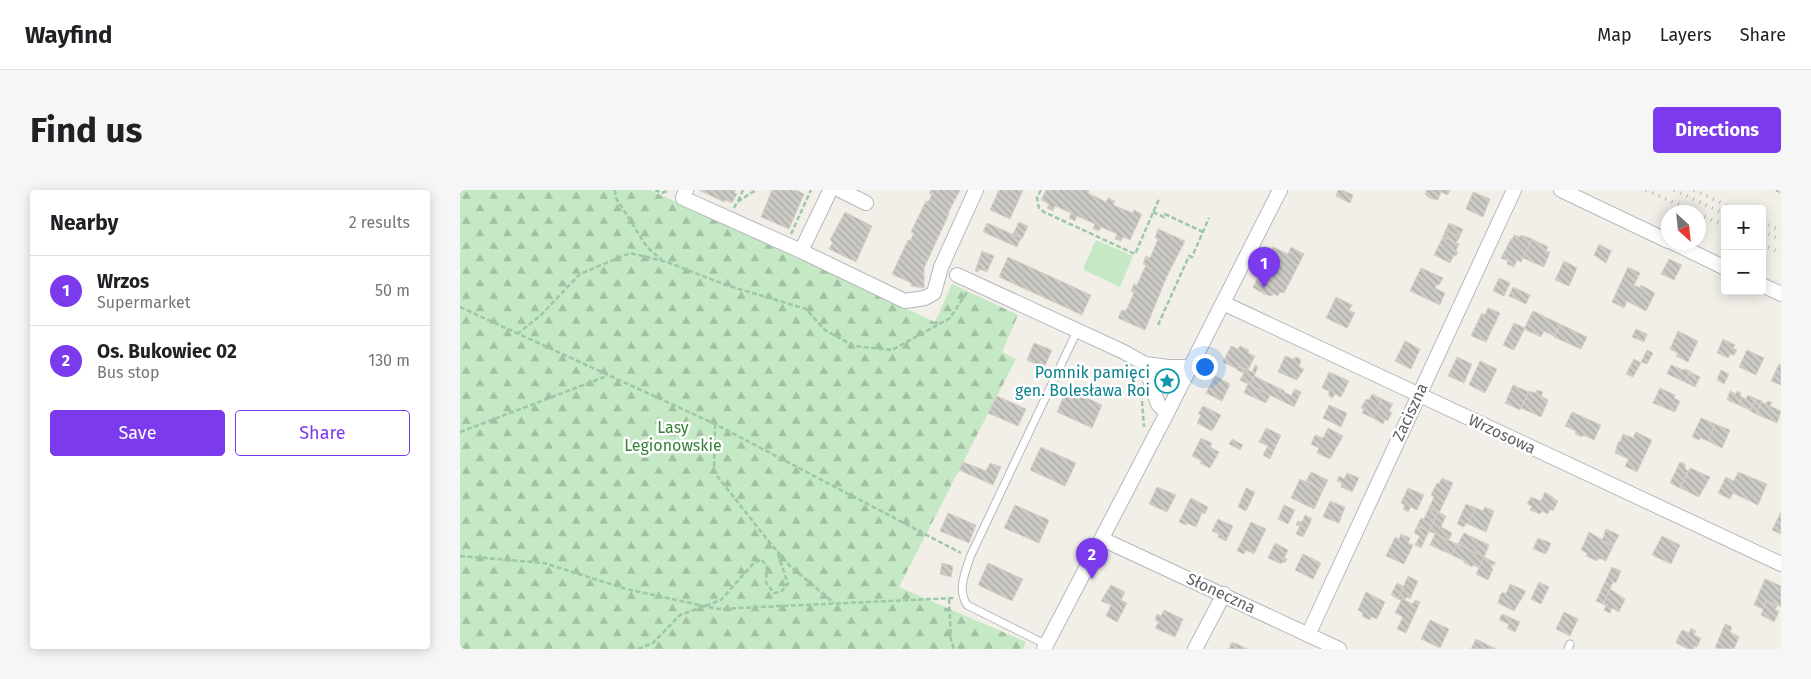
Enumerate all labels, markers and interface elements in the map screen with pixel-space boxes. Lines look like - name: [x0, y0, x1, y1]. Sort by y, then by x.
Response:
- text: Wayfind: [25, 21, 112, 49]
- text: Map: [1597, 24, 1632, 46]
- text: Layers: [1660, 24, 1712, 46]
- text: Share: [1740, 24, 1786, 46]
- button: Directions: [1653, 107, 1781, 153]
- text: Find us: [30, 109, 142, 151]
- north arrow: [1661, 205, 1706, 250]
- map controls: [1721, 205, 1766, 295]
- button: +: [1721, 205, 1766, 250]
- text: Nearby: [50, 210, 118, 236]
- text: 2 results: [349, 213, 410, 232]
- pin: 1: [1248, 247, 1280, 288]
- button: −: [1721, 250, 1766, 295]
- text: Wrzos: [97, 270, 149, 293]
- text: 1: [62, 281, 70, 300]
- text: 50 m: [375, 281, 410, 300]
- text: Supermarket: [97, 293, 191, 312]
- text: Os. Bukowiec 02: [97, 340, 237, 363]
- text: 2: [62, 351, 70, 370]
- text: 130 m: [368, 351, 410, 370]
- your location: [1192, 354, 1218, 380]
- text: Bus stop: [97, 363, 160, 382]
- place label: Pomnik pamięci gen. Bolesława Roi: [1015, 363, 1150, 400]
- place icon: Pomnik pamięci gen. Bolesława Roi: [1154, 368, 1180, 394]
- street label: Zaciszna: [1388, 380, 1432, 444]
- button: Save: [50, 410, 225, 456]
- button: Share: [235, 410, 410, 456]
- street label: Wrzosowa: [1465, 410, 1539, 458]
- park label: Lasy Legionowskie: [624, 418, 722, 455]
- pin: 2: [1076, 538, 1108, 579]
- street label: Słoneczna: [1184, 569, 1258, 617]

